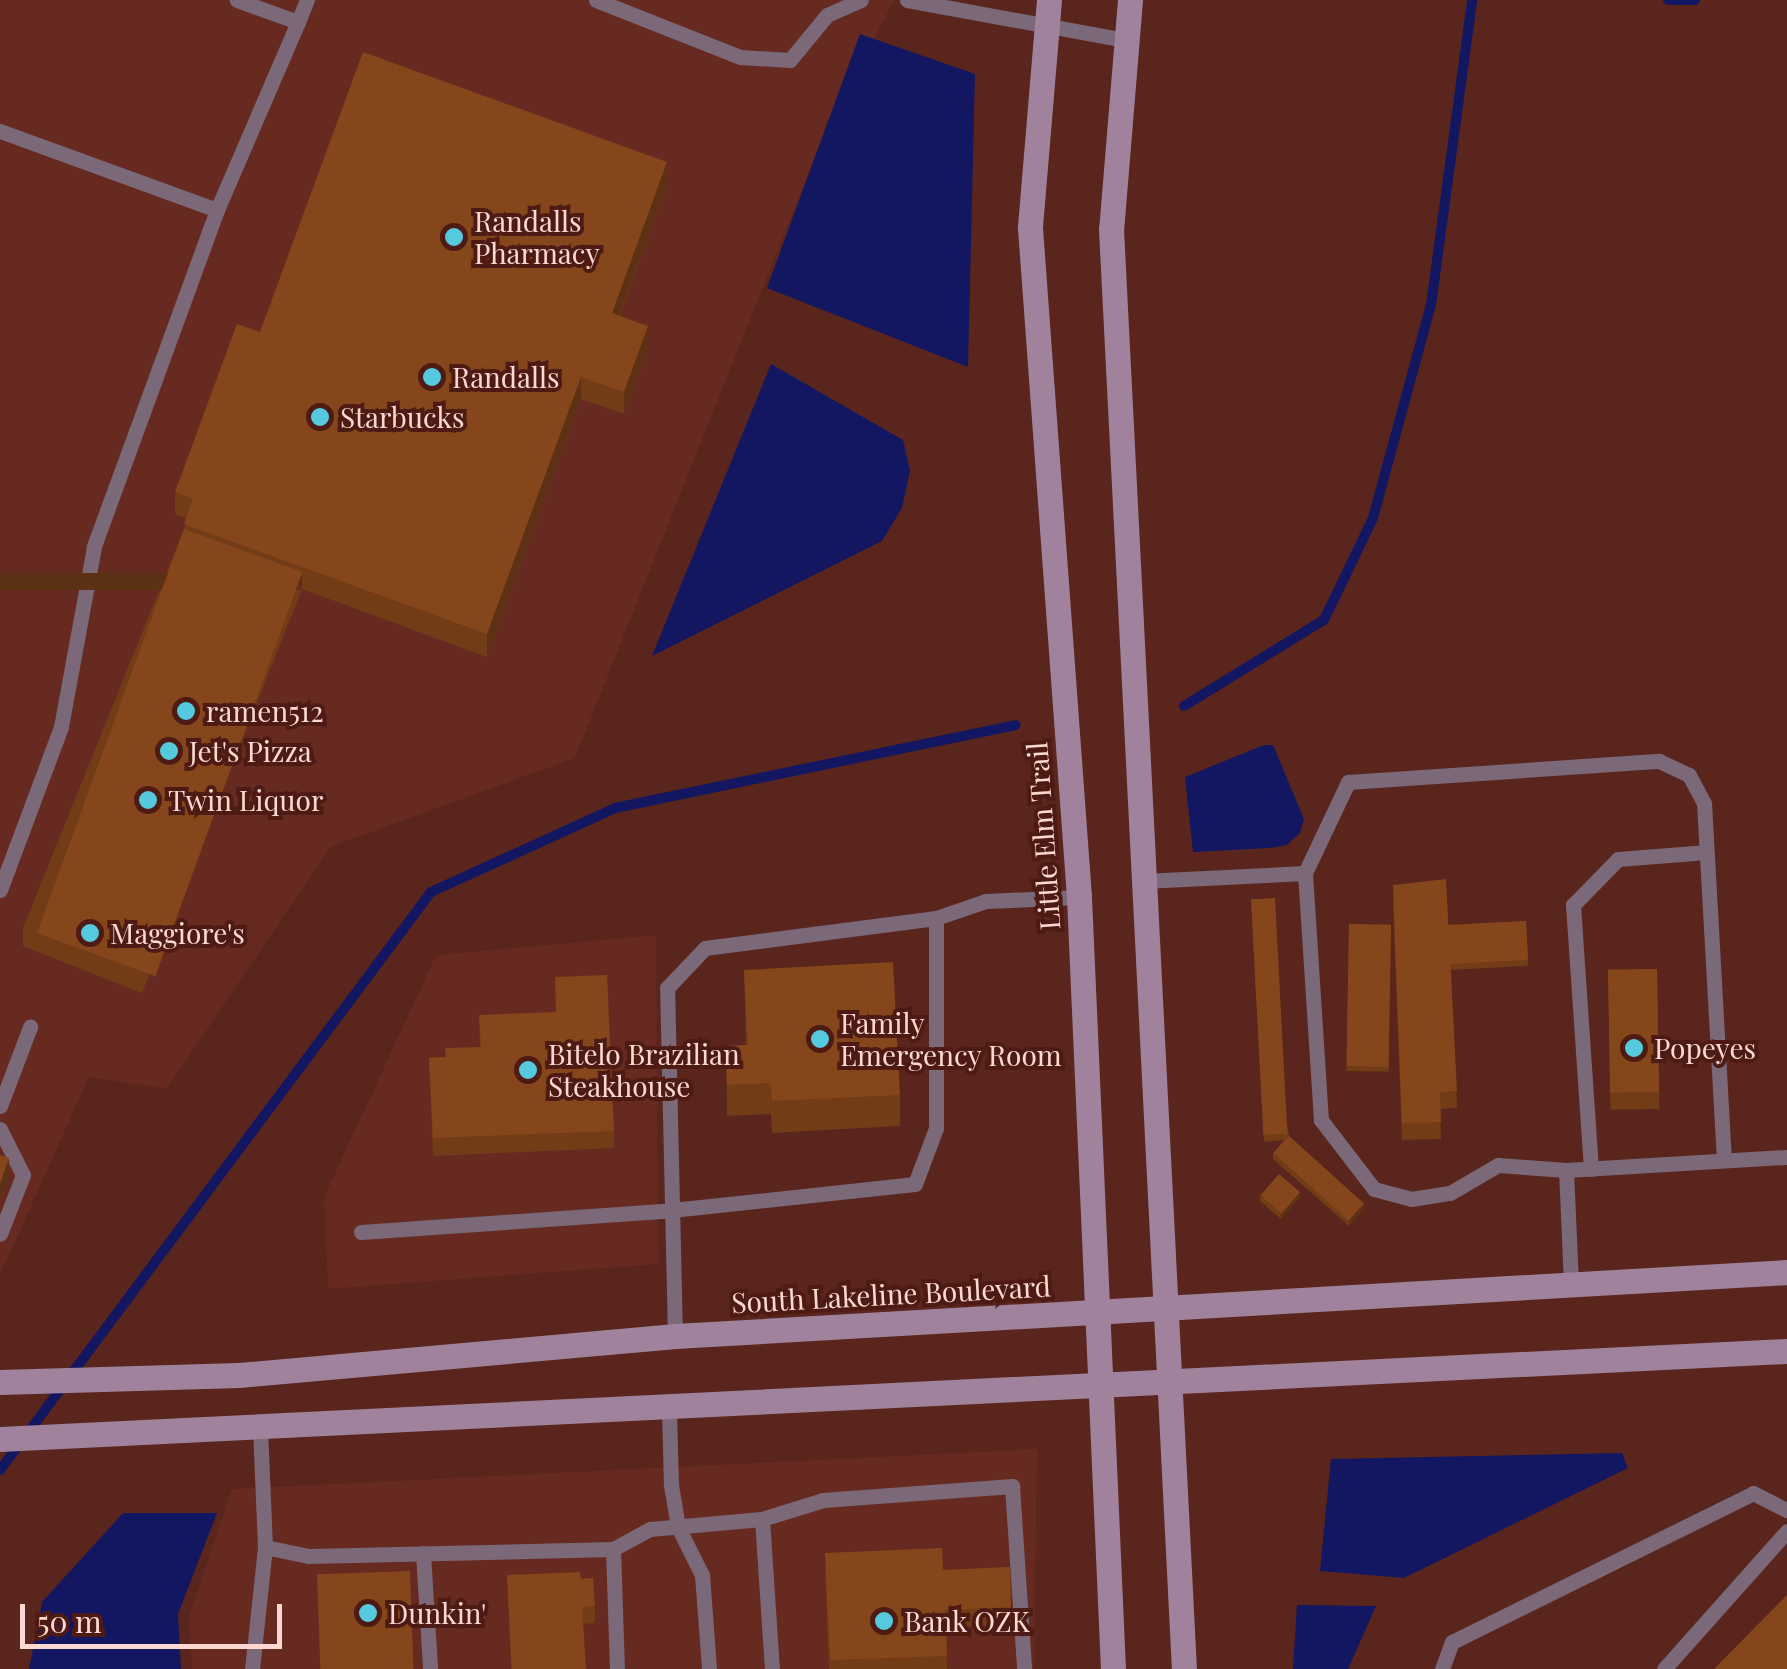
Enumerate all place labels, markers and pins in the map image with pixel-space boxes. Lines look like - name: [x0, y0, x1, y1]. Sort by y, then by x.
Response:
- place label: Randalls Pharmacy: [474, 204, 600, 270]
- marker: Randalls Pharmacy: [443, 226, 465, 248]
- place label: Randalls: [452, 360, 560, 394]
- marker: Randalls: [421, 366, 443, 388]
- place label: Starbucks: [340, 400, 464, 434]
- marker: Starbucks: [309, 406, 331, 428]
- place label: ramen512: [206, 694, 324, 728]
- marker: ramen512: [175, 700, 197, 722]
- place label: Jet's Pizza: [189, 734, 312, 768]
- marker: Jet's Pizza: [158, 740, 180, 762]
- place label: Twin Liquor: [168, 783, 323, 817]
- marker: Twin Liquor: [137, 789, 159, 811]
- place label: Maggiore's: [110, 916, 245, 950]
- marker: Maggiore's: [79, 922, 101, 944]
- place label: Family Emergency Room: [840, 1006, 1062, 1072]
- marker: Family Emergency Room: [809, 1028, 831, 1050]
- place label: Popeyes: [1654, 1031, 1756, 1065]
- place label: Bitelo Brazilian Steakhouse: [548, 1037, 740, 1103]
- marker: Popeyes: [1623, 1037, 1645, 1059]
- marker: Bitelo Brazilian Steakhouse: [517, 1059, 539, 1081]
- place label: Dunkin': [388, 1596, 486, 1630]
- marker: Dunkin': [357, 1602, 379, 1624]
- place label: Bank OZK: [904, 1604, 1030, 1638]
- marker: Bank OZK: [873, 1610, 895, 1632]

